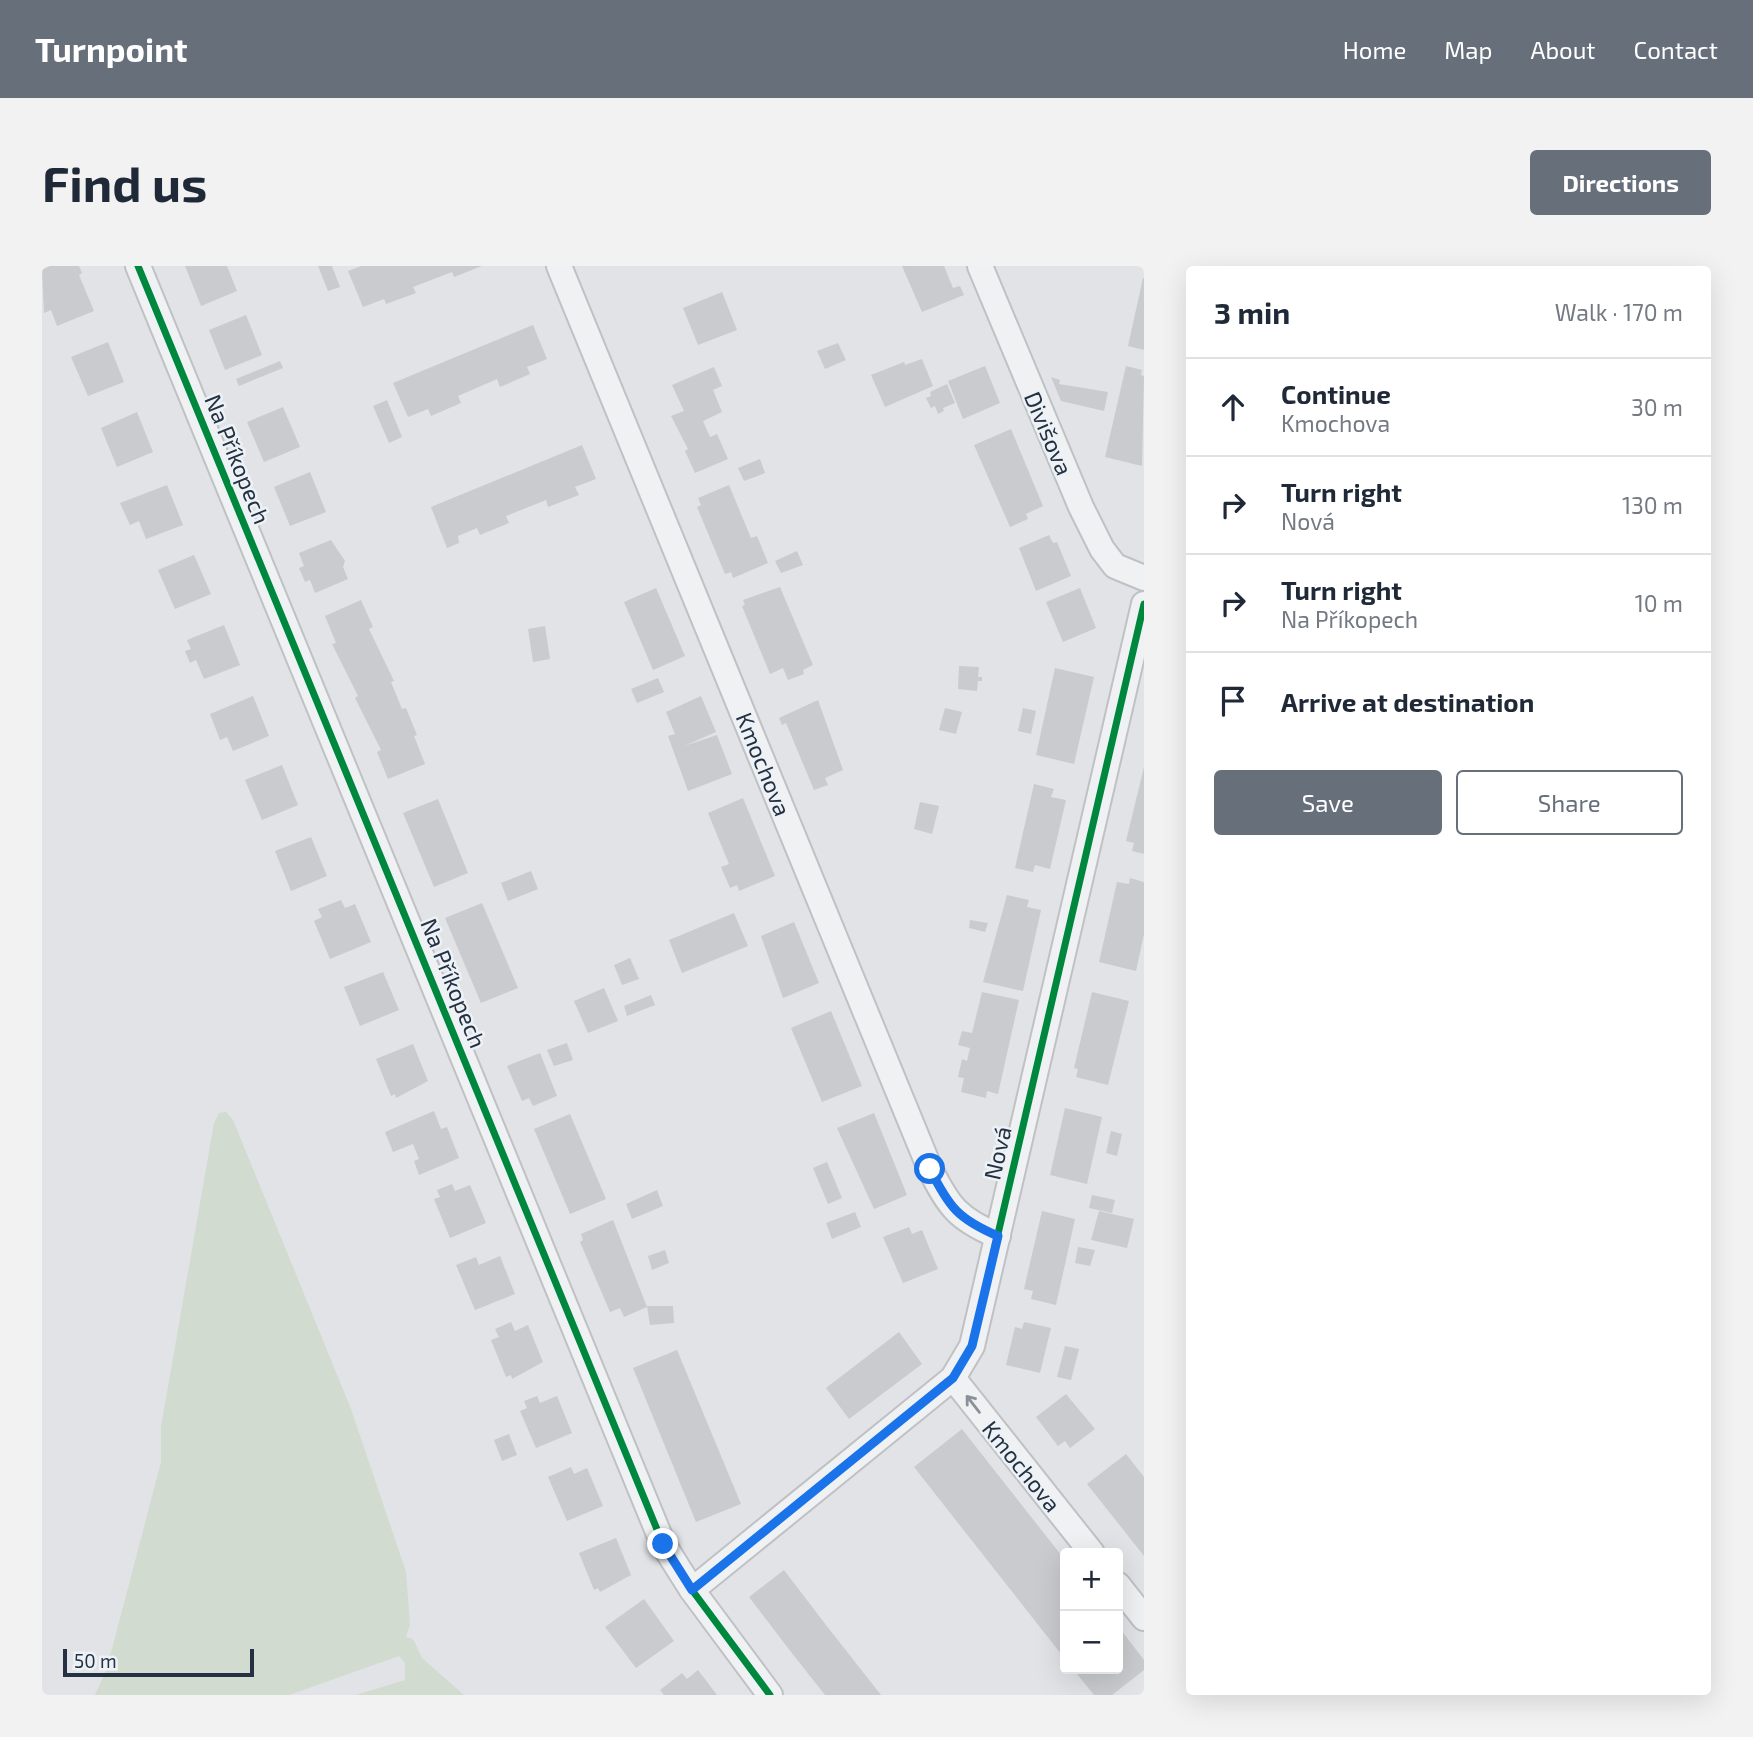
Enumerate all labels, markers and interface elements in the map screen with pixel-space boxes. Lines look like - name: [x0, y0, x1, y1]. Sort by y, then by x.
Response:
- text: Turnpoint: [35, 29, 188, 69]
- text: Home: [1343, 35, 1406, 64]
- text: Map: [1444, 35, 1492, 64]
- text: About: [1530, 35, 1596, 64]
- text: Contact: [1634, 35, 1718, 64]
- button: Directions: [1530, 150, 1711, 215]
- text: Find us: [42, 153, 207, 212]
- text: 3 min: [1214, 294, 1290, 330]
- text: Walk · 170 m: [1555, 298, 1683, 326]
- text: Continue: [1281, 378, 1391, 409]
- street label: Divišova: [1019, 387, 1079, 479]
- icon: ahead: [1214, 388, 1252, 426]
- street label: Na Příkopech: [199, 390, 277, 528]
- text: 30 m: [1631, 393, 1683, 421]
- text: Kmochova: [1281, 409, 1390, 437]
- text: Turn right: [1281, 476, 1402, 507]
- icon: right: [1214, 486, 1252, 524]
- text: 130 m: [1622, 491, 1683, 519]
- text: Nová: [1281, 507, 1335, 535]
- text: Turn right: [1281, 574, 1402, 605]
- icon: right: [1214, 584, 1252, 622]
- text: 10 m: [1635, 589, 1683, 617]
- text: Na Příkopech: [1281, 605, 1418, 633]
- icon: arrive: [1214, 682, 1252, 720]
- text: Arrive at destination: [1281, 686, 1534, 717]
- street label: Kmochova: [731, 708, 797, 820]
- button: Save: [1214, 770, 1442, 835]
- button: Share: [1456, 770, 1683, 835]
- street label: Na Příkopech: [415, 914, 493, 1052]
- street label: Nová: [977, 1124, 1017, 1182]
- route start: [914, 1153, 945, 1184]
- one-way arrow: [965, 1396, 981, 1414]
- street label: Kmochova: [977, 1415, 1067, 1517]
- route end: [647, 1528, 678, 1559]
- map controls: [1060, 1548, 1123, 1674]
- button: +: [1060, 1548, 1123, 1611]
- button: −: [1060, 1611, 1123, 1674]
- scale bar: [63, 1646, 254, 1678]
- text: 50 m: [74, 1649, 117, 1672]

